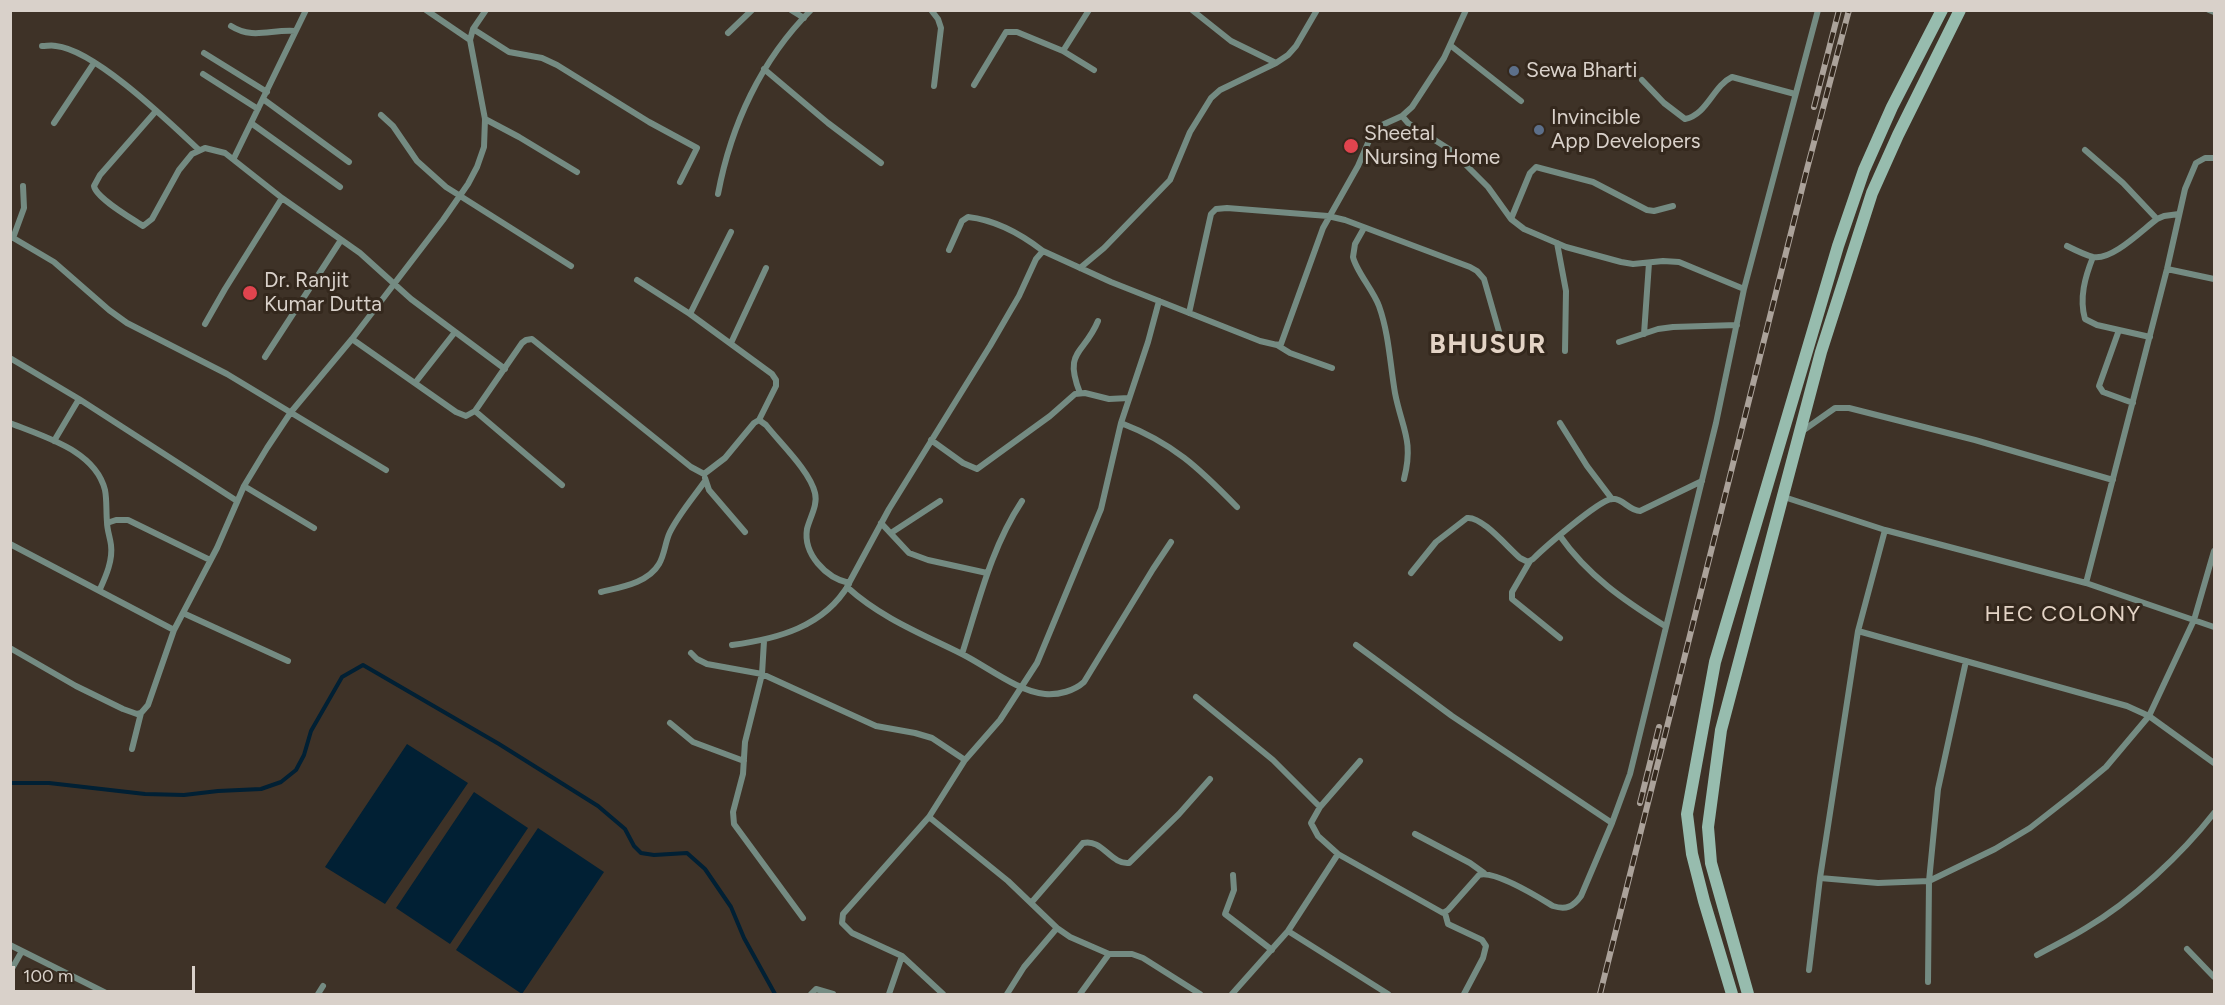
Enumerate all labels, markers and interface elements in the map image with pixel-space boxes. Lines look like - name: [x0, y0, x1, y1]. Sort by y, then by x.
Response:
- place label: Sewa Bharti: [1526, 58, 1637, 84]
- marker: Sewa Bharti: [1507, 64, 1521, 78]
- place label: Invincible App Developers: [1551, 105, 1701, 155]
- place label: Sheetal Nursing Home: [1364, 121, 1500, 171]
- marker: Invincible App Developers: [1532, 123, 1546, 137]
- marker: Sheetal Nursing Home: [1342, 137, 1360, 155]
- place label: Dr. Ranjit Kumar Dutta: [264, 268, 382, 318]
- marker: Dr. Ranjit Kumar Dutta: [241, 284, 259, 302]
- district label: BHUSUR: [1429, 329, 1547, 361]
- district label: HEC COLONY: [1984, 602, 2142, 628]
- scale bar: [15, 954, 198, 992]
- text: 100 m: [23, 965, 73, 987]

